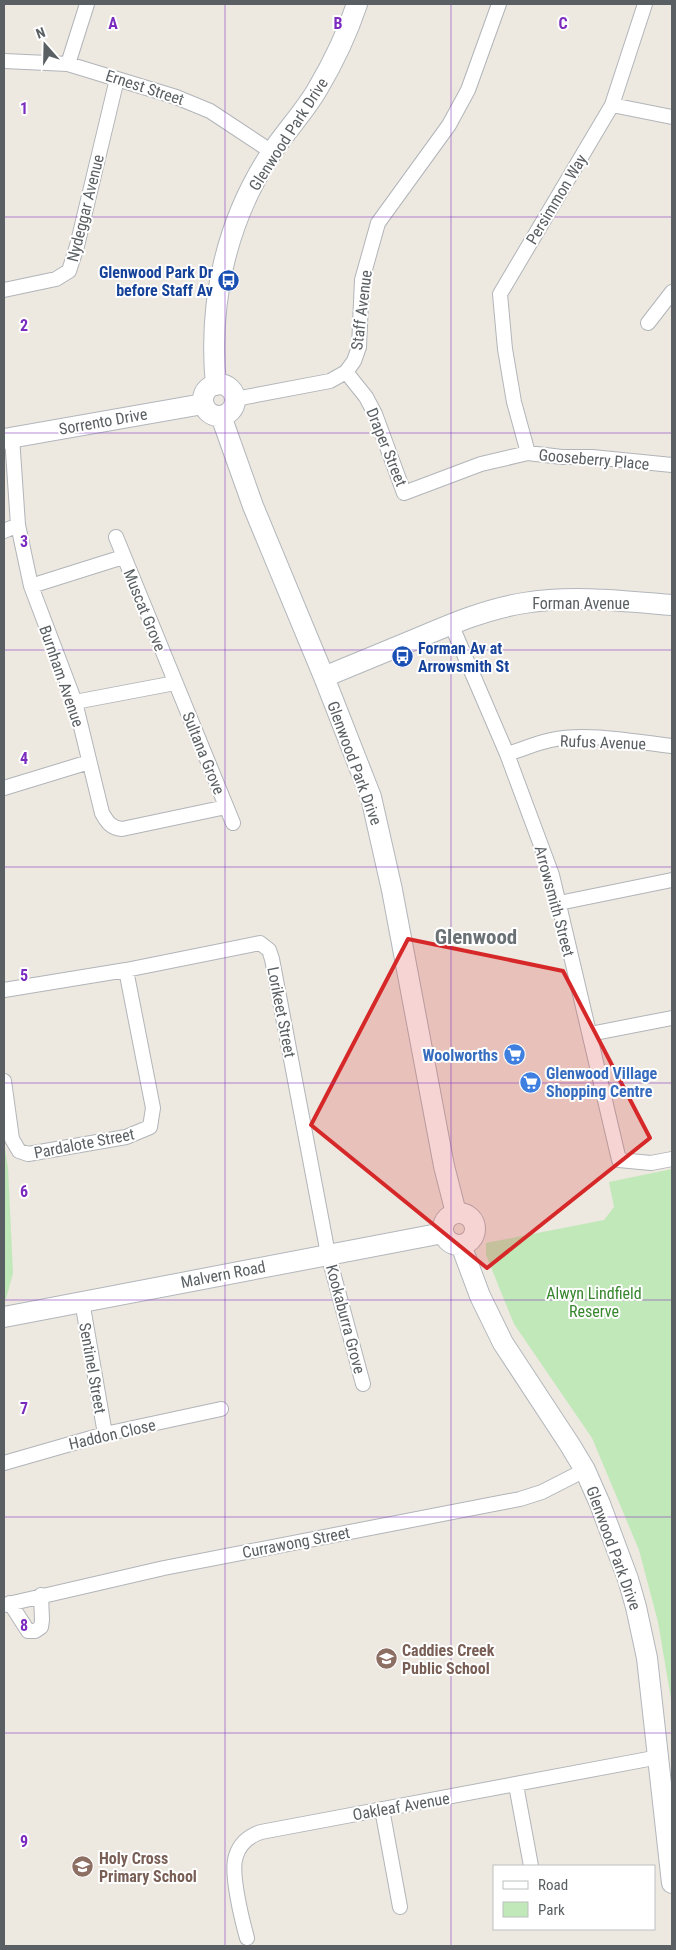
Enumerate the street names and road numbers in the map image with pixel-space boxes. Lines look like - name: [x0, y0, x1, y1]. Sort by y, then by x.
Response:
- street label: Ernest Street: [103, 66, 187, 109]
- street label: Glenwood Park Drive: [245, 74, 332, 194]
- street label: Persimmon Way: [522, 150, 591, 248]
- street label: Nydeggar Avenue: [63, 152, 108, 264]
- street label: Staff Avenue: [347, 269, 376, 351]
- street label: Sorrento Drive: [57, 404, 149, 439]
- street label: Draper Street: [362, 405, 411, 489]
- street label: Gooseberry Place: [538, 445, 650, 474]
- street label: Muscat Grove: [119, 566, 170, 654]
- street label: Forman Avenue: [532, 594, 630, 613]
- street label: Burnham Avenue: [35, 623, 88, 729]
- street label: Glenwood Park Drive: [323, 699, 386, 828]
- street label: Sultana Grove: [178, 709, 229, 797]
- street label: Rufus Avenue: [560, 732, 646, 753]
- street label: Arrowsmith Street: [531, 844, 579, 959]
- street label: Lorikeet Street: [263, 965, 300, 1059]
- street label: Pardalote Street: [32, 1124, 136, 1163]
- street label: Malvern Road: [179, 1257, 267, 1292]
- street label: Kookaburra Grove: [322, 1262, 369, 1376]
- street label: Sentinel Street: [75, 1321, 110, 1415]
- street label: Haddon Close: [67, 1415, 157, 1454]
- street label: Glenwood Park Drive: [582, 1484, 645, 1613]
- street label: Currawong Street: [241, 1523, 352, 1562]
- street label: Oakleaf Avenue: [351, 1789, 451, 1824]

